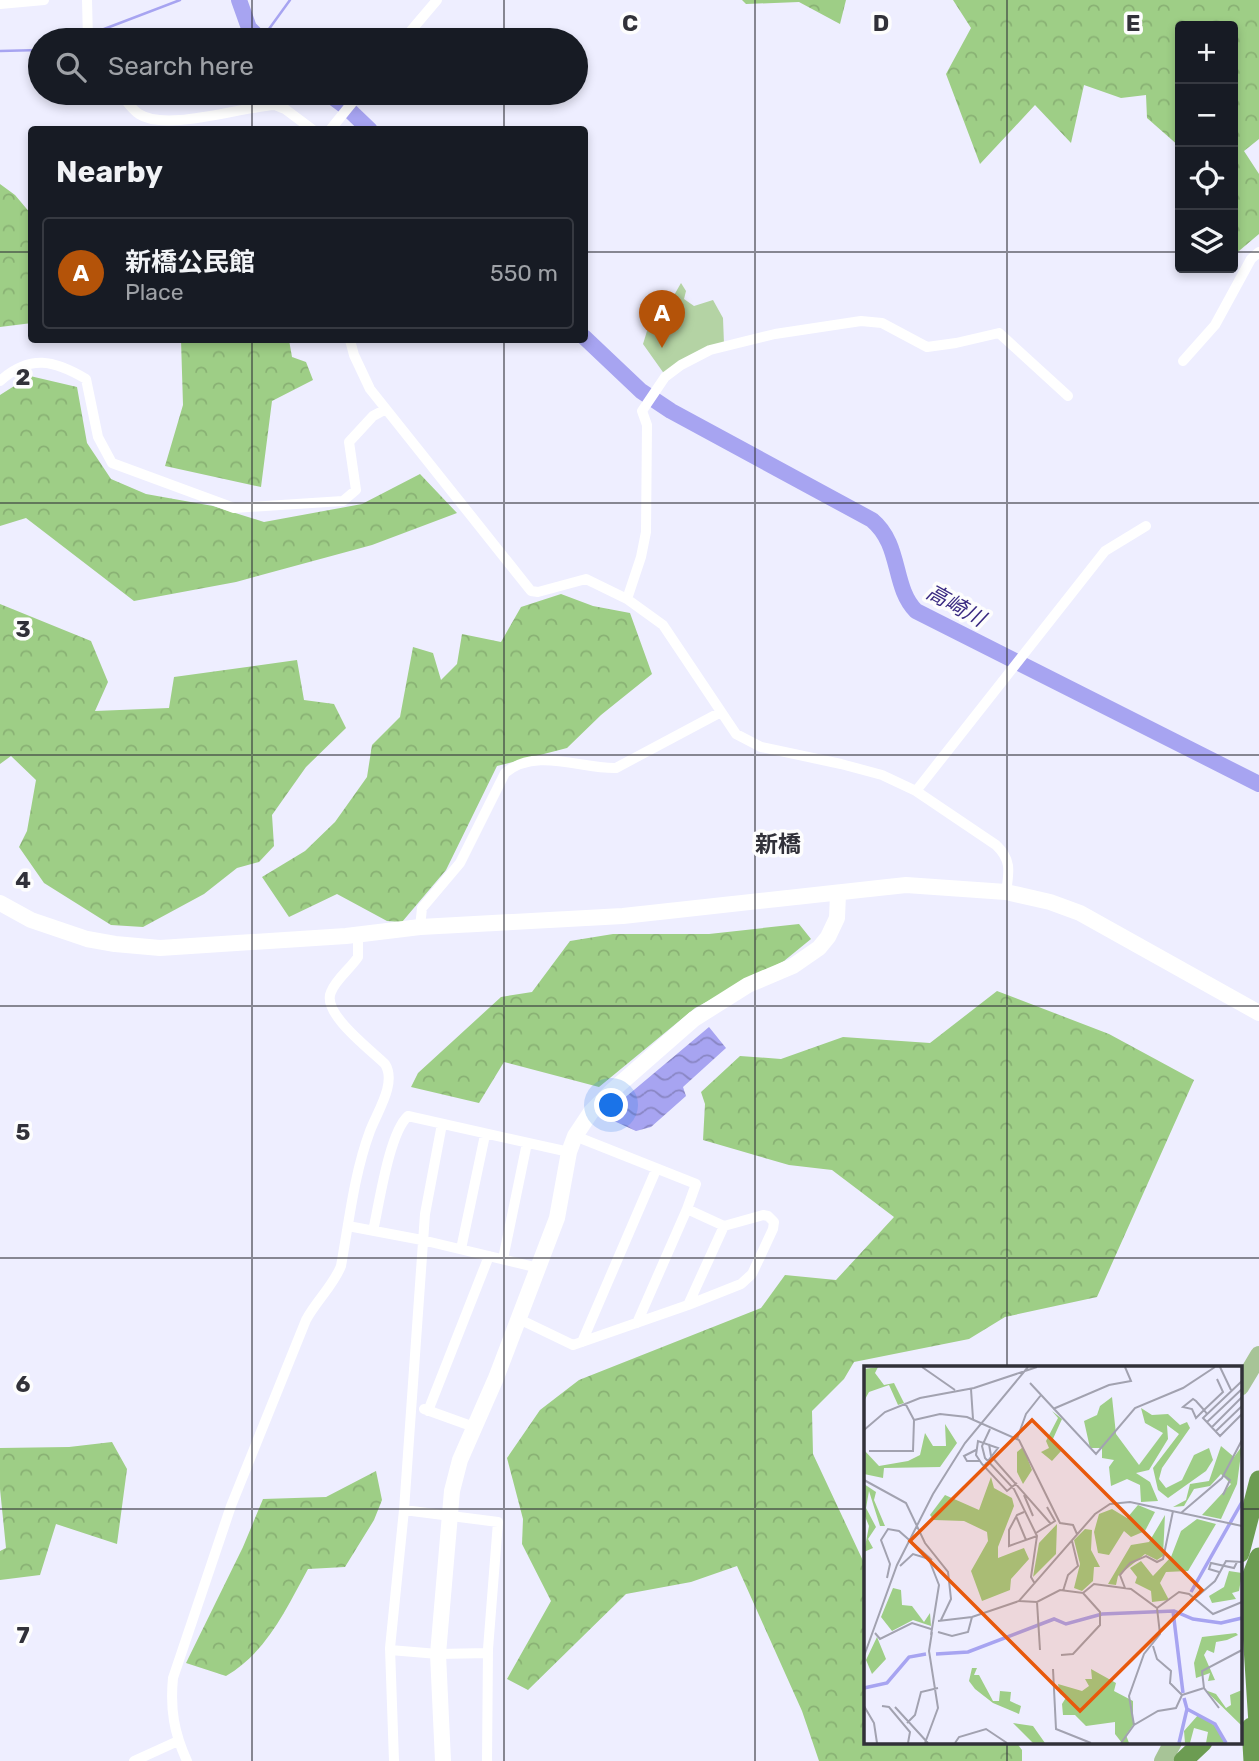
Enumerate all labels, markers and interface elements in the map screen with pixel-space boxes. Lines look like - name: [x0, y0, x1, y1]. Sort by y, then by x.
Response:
- text: C: [622, 9, 638, 37]
- text: D: [873, 9, 889, 37]
- text: E: [1126, 9, 1140, 37]
- map controls: [1175, 21, 1238, 273]
- button: +: [1175, 21, 1238, 84]
- search box: [28, 28, 588, 105]
- icon: search: [52, 48, 90, 86]
- text: Search here: [108, 51, 254, 82]
- button: −: [1175, 84, 1238, 147]
- button: locate: [1175, 147, 1238, 210]
- text: Nearby: [56, 154, 163, 190]
- button: layers: [1175, 210, 1238, 273]
- text: 新橋公民館: [125, 247, 255, 278]
- text: A: [73, 259, 89, 287]
- text: 550 m: [490, 259, 558, 287]
- text: Place: [125, 278, 184, 306]
- pin: A: [639, 290, 685, 348]
- text: 2: [16, 363, 30, 391]
- water label: 高崎川: [922, 579, 991, 632]
- text: 3: [15, 615, 31, 643]
- district label: 新橋: [755, 830, 801, 858]
- text: 4: [15, 866, 31, 894]
- your location: [594, 1088, 628, 1122]
- text: 5: [16, 1118, 31, 1146]
- inset map: [864, 1366, 1242, 1744]
- text: 6: [16, 1370, 31, 1398]
- text: 7: [16, 1621, 30, 1649]

